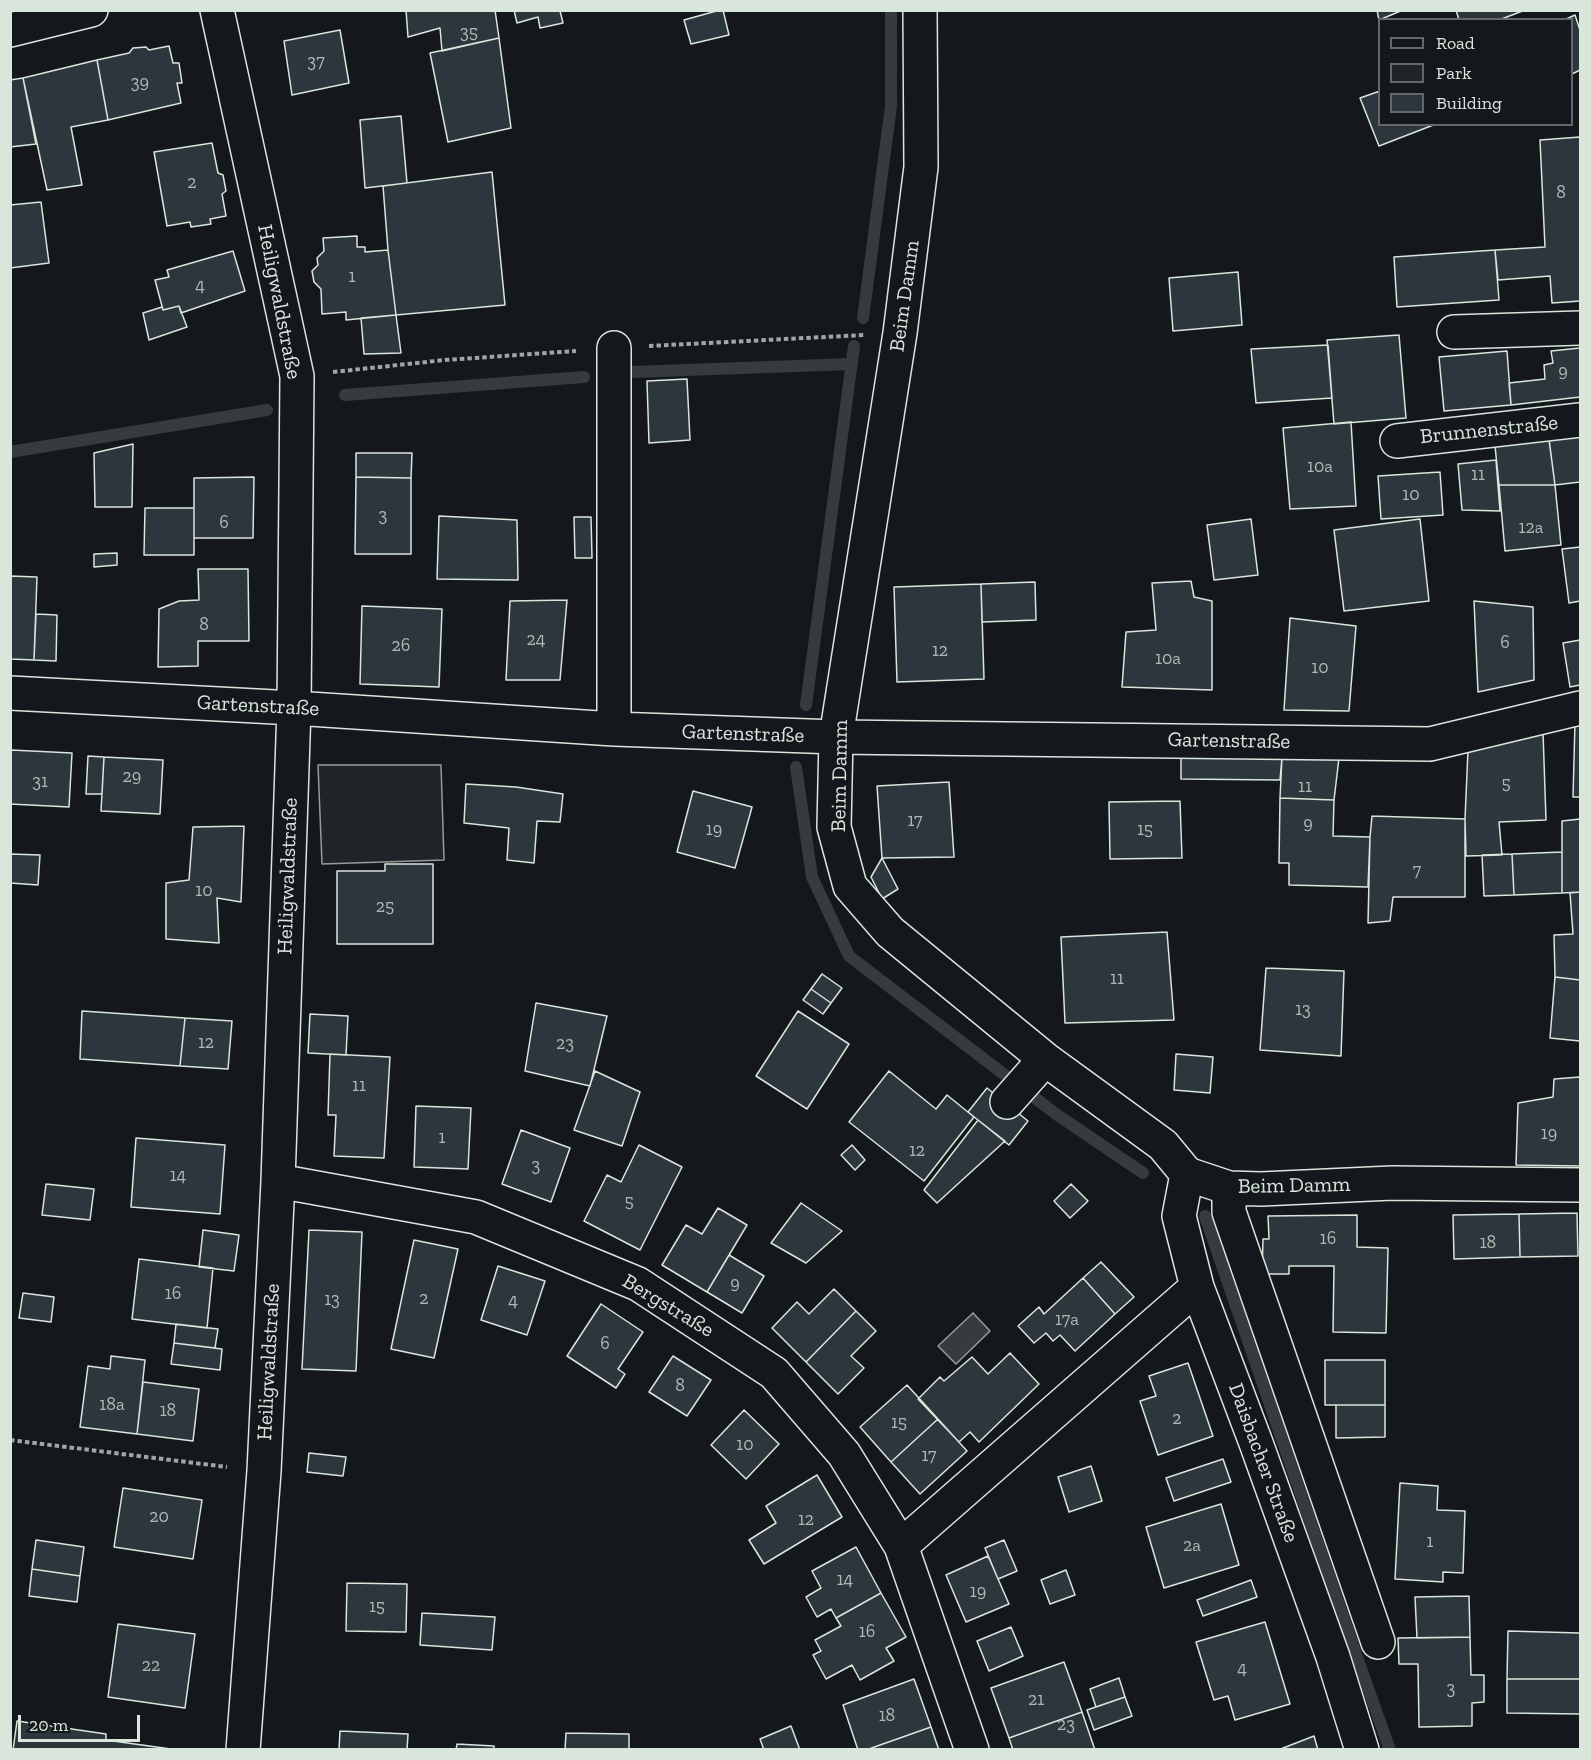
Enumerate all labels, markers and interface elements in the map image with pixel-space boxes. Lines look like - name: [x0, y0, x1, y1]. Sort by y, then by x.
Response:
- legend: [1378, 18, 1573, 126]
- house number: 35: [460, 22, 478, 44]
- text: Road: [1436, 32, 1475, 54]
- house number: 37: [307, 51, 325, 73]
- text: Park: [1436, 62, 1472, 84]
- house number: 39: [131, 72, 149, 94]
- text: Building: [1436, 92, 1502, 114]
- house number: 2: [187, 172, 197, 194]
- house number: 8: [1556, 182, 1566, 204]
- street label: Heiligwaldstraße: [252, 223, 306, 381]
- street label: Beim Damm: [885, 239, 925, 353]
- house number: 1: [349, 266, 355, 288]
- house number: 4: [195, 275, 205, 297]
- house number: 9: [1558, 361, 1568, 383]
- street label: Brunnenstraße: [1419, 410, 1559, 450]
- house number: 10a: [1307, 456, 1333, 478]
- house number: 11: [1471, 464, 1485, 486]
- house number: 10: [1402, 484, 1420, 506]
- house number: 3: [379, 505, 387, 527]
- house number: 6: [219, 512, 229, 534]
- house number: 12a: [1519, 517, 1543, 539]
- house number: 8: [199, 614, 209, 636]
- house number: 24: [527, 629, 545, 651]
- house number: 6: [1500, 632, 1510, 654]
- house number: 26: [392, 635, 410, 657]
- house number: 12: [932, 640, 948, 662]
- house number: 10a: [1155, 648, 1181, 670]
- house number: 10: [1311, 657, 1329, 679]
- street label: Gartenstraße: [196, 690, 320, 722]
- street label: Gartenstraße: [681, 719, 805, 749]
- street label: Beim Damm: [826, 720, 854, 832]
- street label: Gartenstraße: [1167, 727, 1291, 755]
- house number: 29: [123, 766, 141, 788]
- house number: 31: [32, 771, 48, 793]
- house number: 5: [1501, 773, 1511, 795]
- house number: 11: [1298, 776, 1312, 798]
- street label: Heiligwaldstraße: [273, 797, 303, 955]
- house number: 17: [907, 810, 923, 832]
- house number: 9: [1303, 813, 1313, 835]
- house number: 19: [706, 819, 722, 841]
- house number: 15: [1137, 819, 1153, 841]
- house number: 7: [1413, 860, 1421, 882]
- house number: 10: [195, 880, 213, 902]
- house number: 25: [376, 896, 394, 918]
- house number: 11: [1110, 968, 1124, 990]
- house number: 13: [1295, 999, 1311, 1021]
- house number: 12: [198, 1032, 214, 1054]
- house number: 23: [556, 1033, 574, 1055]
- house number: 11: [352, 1075, 366, 1097]
- house number: 19: [1541, 1123, 1557, 1145]
- house number: 1: [439, 1127, 445, 1149]
- house number: 12: [909, 1140, 925, 1162]
- house number: 3: [532, 1155, 540, 1177]
- house number: 14: [170, 1165, 186, 1187]
- street label: Beim Damm: [1238, 1172, 1350, 1200]
- house number: 5: [624, 1191, 634, 1213]
- house number: 16: [1320, 1228, 1336, 1250]
- house number: 18: [1480, 1232, 1496, 1254]
- street label: Bergstraße: [618, 1269, 718, 1343]
- house number: 9: [730, 1273, 740, 1295]
- house number: 16: [165, 1283, 181, 1305]
- street label: Heiligwaldstraße: [252, 1283, 286, 1441]
- house number: 2: [419, 1288, 429, 1310]
- house number: 13: [324, 1289, 340, 1311]
- house number: 4: [508, 1290, 518, 1312]
- house number: 17a: [1055, 1309, 1079, 1331]
- house number: 6: [600, 1333, 610, 1355]
- house number: 8: [675, 1375, 685, 1397]
- street label: Daisbacher Straße: [1222, 1380, 1304, 1546]
- house number: 18a: [99, 1394, 125, 1416]
- house number: 18: [160, 1400, 176, 1422]
- house number: 2: [1172, 1408, 1182, 1430]
- house number: 15: [891, 1412, 907, 1434]
- house number: 10: [736, 1434, 754, 1456]
- house number: 17: [921, 1445, 937, 1467]
- house number: 20: [149, 1506, 169, 1528]
- house number: 12: [798, 1509, 814, 1531]
- house number: 1: [1427, 1531, 1433, 1553]
- house number: 2a: [1183, 1535, 1201, 1557]
- house number: 14: [837, 1569, 853, 1591]
- house number: 19: [970, 1581, 986, 1603]
- house number: 15: [369, 1596, 385, 1618]
- house number: 16: [859, 1621, 875, 1643]
- house number: 22: [142, 1655, 160, 1677]
- house number: 4: [1237, 1658, 1247, 1680]
- house number: 3: [1447, 1678, 1455, 1700]
- house number: 21: [1028, 1689, 1044, 1711]
- scale bar: [21, 1703, 142, 1741]
- house number: 18: [879, 1705, 895, 1727]
- text: 20 m: [29, 1714, 68, 1736]
- house number: 23: [1057, 1714, 1075, 1736]

